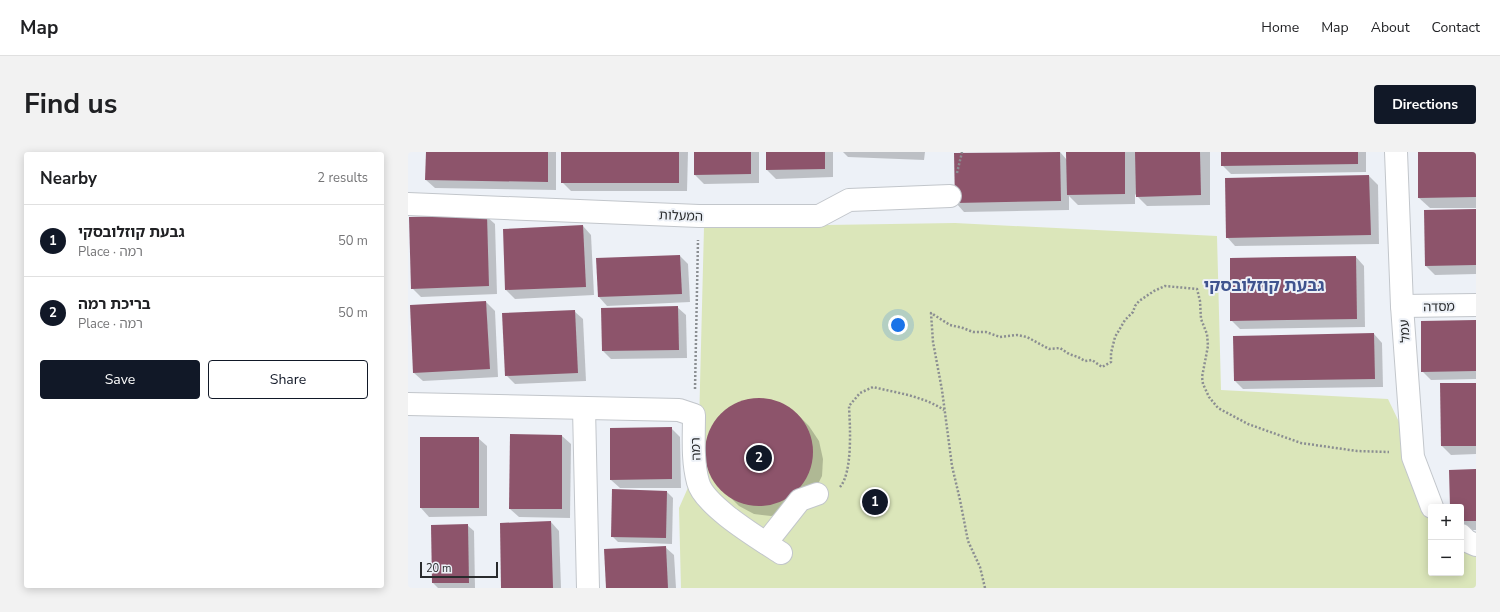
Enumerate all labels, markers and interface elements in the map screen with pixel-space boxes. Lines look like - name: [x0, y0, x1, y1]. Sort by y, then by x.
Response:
- text: Map: [20, 15, 58, 41]
- text: Home: [1261, 18, 1299, 37]
- text: Map: [1321, 18, 1349, 37]
- text: About: [1371, 18, 1410, 37]
- text: Contact: [1432, 18, 1480, 37]
- text: Find us: [24, 85, 118, 123]
- button: Directions: [1374, 85, 1476, 124]
- text: Nearby: [40, 167, 97, 190]
- text: 2 results: [317, 169, 368, 187]
- street label: המעלות: [659, 206, 703, 226]
- text: גבעת קוזלובסקי: [78, 222, 185, 242]
- text: 1: [49, 232, 57, 250]
- text: 50 m: [338, 232, 368, 250]
- text: Place · רמה: [78, 243, 143, 261]
- district label: גבעת קוזלובסקי: [1204, 274, 1324, 297]
- text: בריכת רמה: [78, 294, 151, 314]
- street label: מסדה: [1423, 298, 1455, 316]
- text: 2: [49, 304, 57, 322]
- text: 50 m: [338, 304, 368, 322]
- text: Place · רמה: [78, 315, 143, 333]
- your location: [888, 315, 908, 335]
- street label: עמל: [1395, 319, 1415, 343]
- button: Save: [40, 360, 200, 399]
- button: Share: [208, 360, 368, 399]
- street label: רמה: [687, 437, 705, 461]
- pin: 2: [746, 443, 772, 473]
- pin: 1: [862, 487, 888, 517]
- map controls: [1428, 504, 1464, 576]
- button: +: [1428, 504, 1464, 540]
- button: −: [1428, 540, 1464, 576]
- scale bar: [420, 560, 498, 579]
- text: 20 m: [426, 561, 451, 576]

